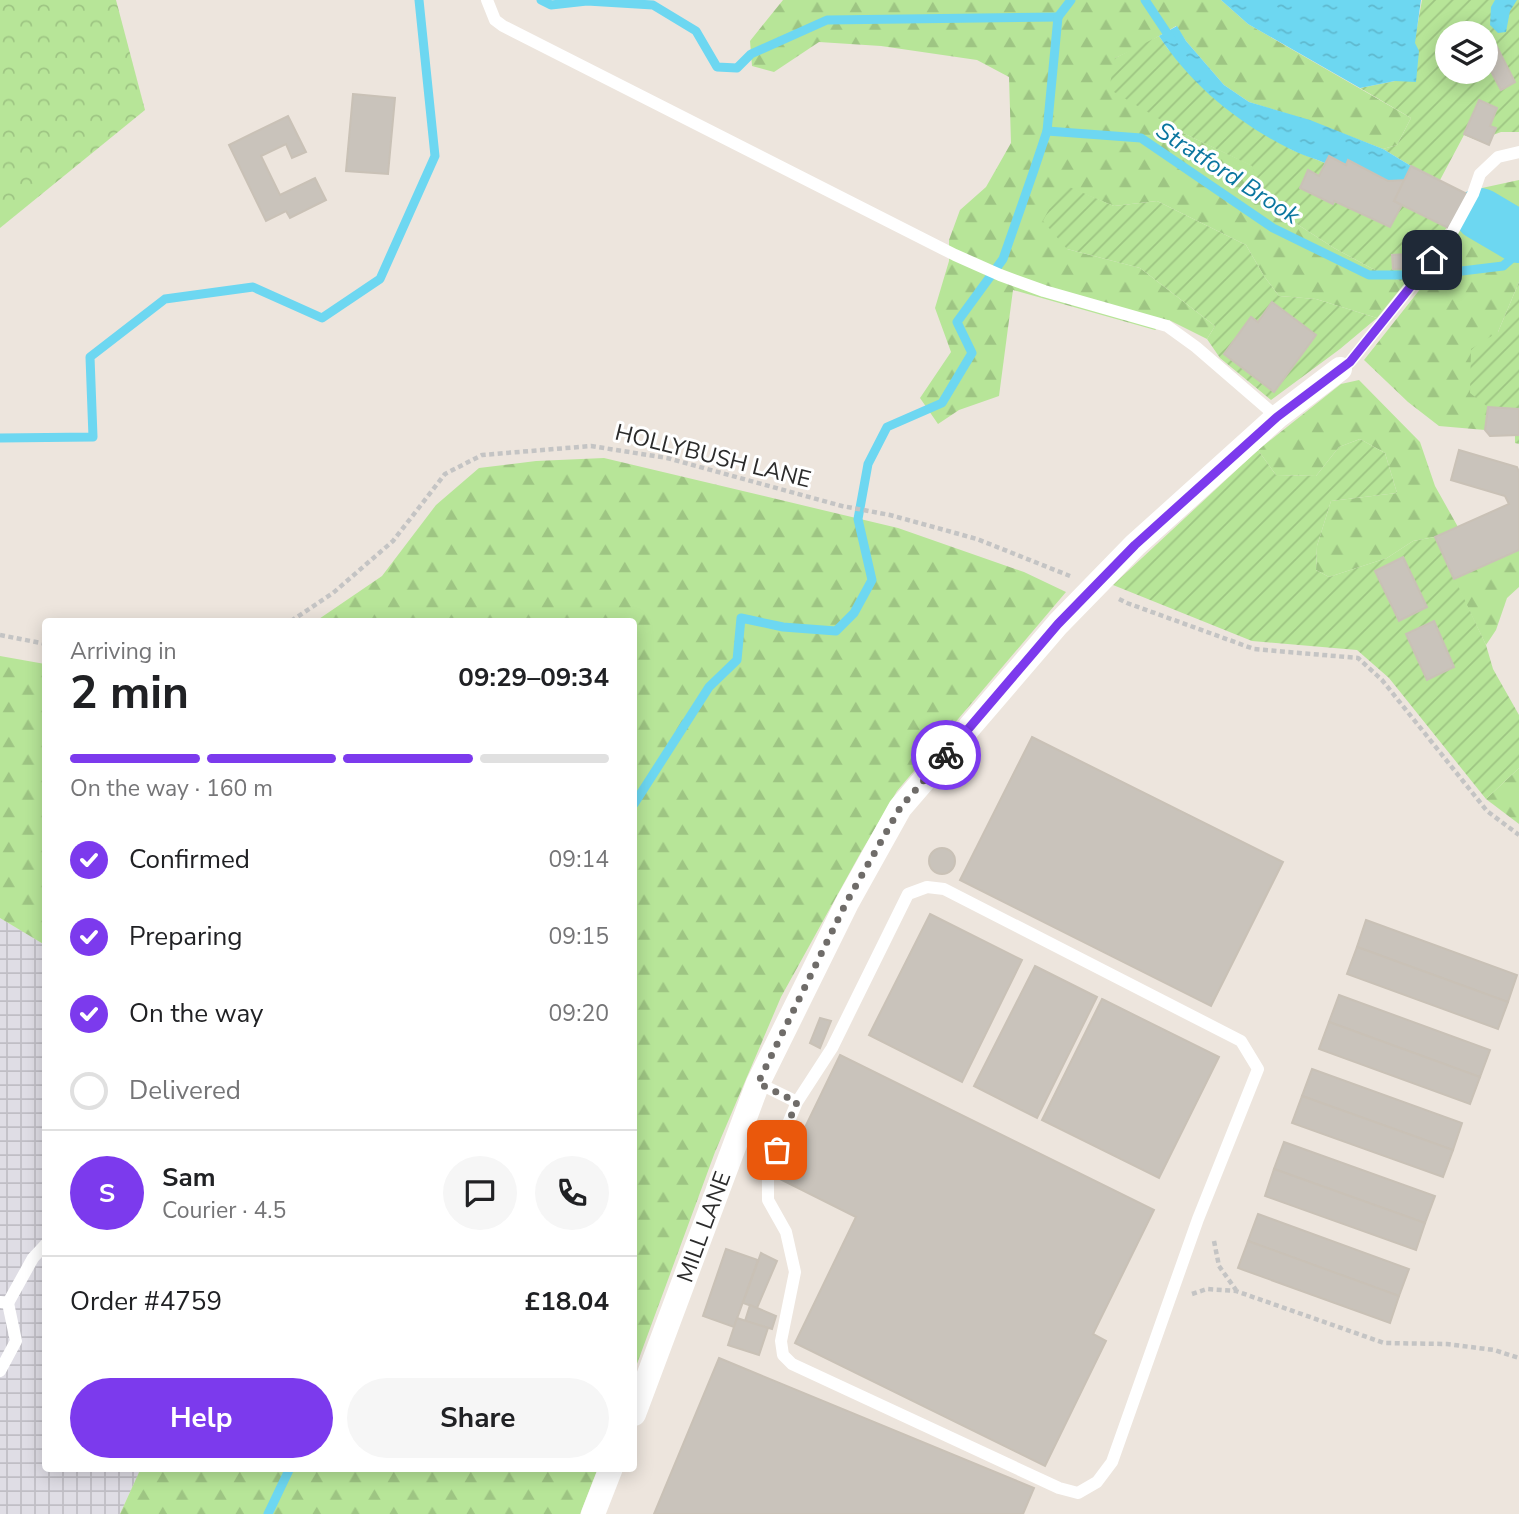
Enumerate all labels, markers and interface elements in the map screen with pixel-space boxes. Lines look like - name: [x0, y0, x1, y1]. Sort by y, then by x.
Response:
- map controls: [1435, 21, 1498, 84]
- button: layers: [1435, 21, 1498, 84]
- water label: Stratford Brook: [1150, 114, 1307, 232]
- pin: [1402, 230, 1462, 290]
- icon: home: [1413, 241, 1451, 279]
- street label: HOLLYBUSH LANE: [612, 417, 814, 495]
- text: Arriving in: [70, 636, 177, 667]
- text: 09:29–09:34: [458, 660, 609, 695]
- text: 2 min: [70, 661, 189, 724]
- courier: [911, 720, 981, 790]
- icon: bike: [927, 736, 965, 774]
- text: On the way · 160 m: [70, 773, 273, 804]
- icon: check: [70, 841, 108, 879]
- text: Confirmed: [129, 842, 250, 877]
- text: 09:14: [549, 844, 609, 875]
- icon: check: [70, 918, 108, 956]
- text: Preparing: [129, 919, 242, 954]
- text: 09:15: [549, 921, 609, 952]
- icon: check: [70, 995, 108, 1033]
- text: On the way: [129, 996, 263, 1031]
- text: 09:20: [549, 998, 609, 1029]
- text: Delivered: [129, 1073, 241, 1108]
- pin: [747, 1120, 807, 1180]
- icon: bag: [758, 1131, 796, 1169]
- button: chat: [443, 1156, 517, 1230]
- button: phone: [535, 1156, 609, 1230]
- text: Sam: [162, 1160, 215, 1195]
- street label: MILL LANE: [670, 1167, 738, 1287]
- text: S: [99, 1176, 115, 1211]
- text: Courier · 4.5: [162, 1195, 286, 1226]
- text: Order #4759: [70, 1284, 222, 1319]
- text: £18.04: [525, 1284, 609, 1319]
- button: Help: [70, 1378, 333, 1458]
- button: Share: [347, 1378, 609, 1458]

